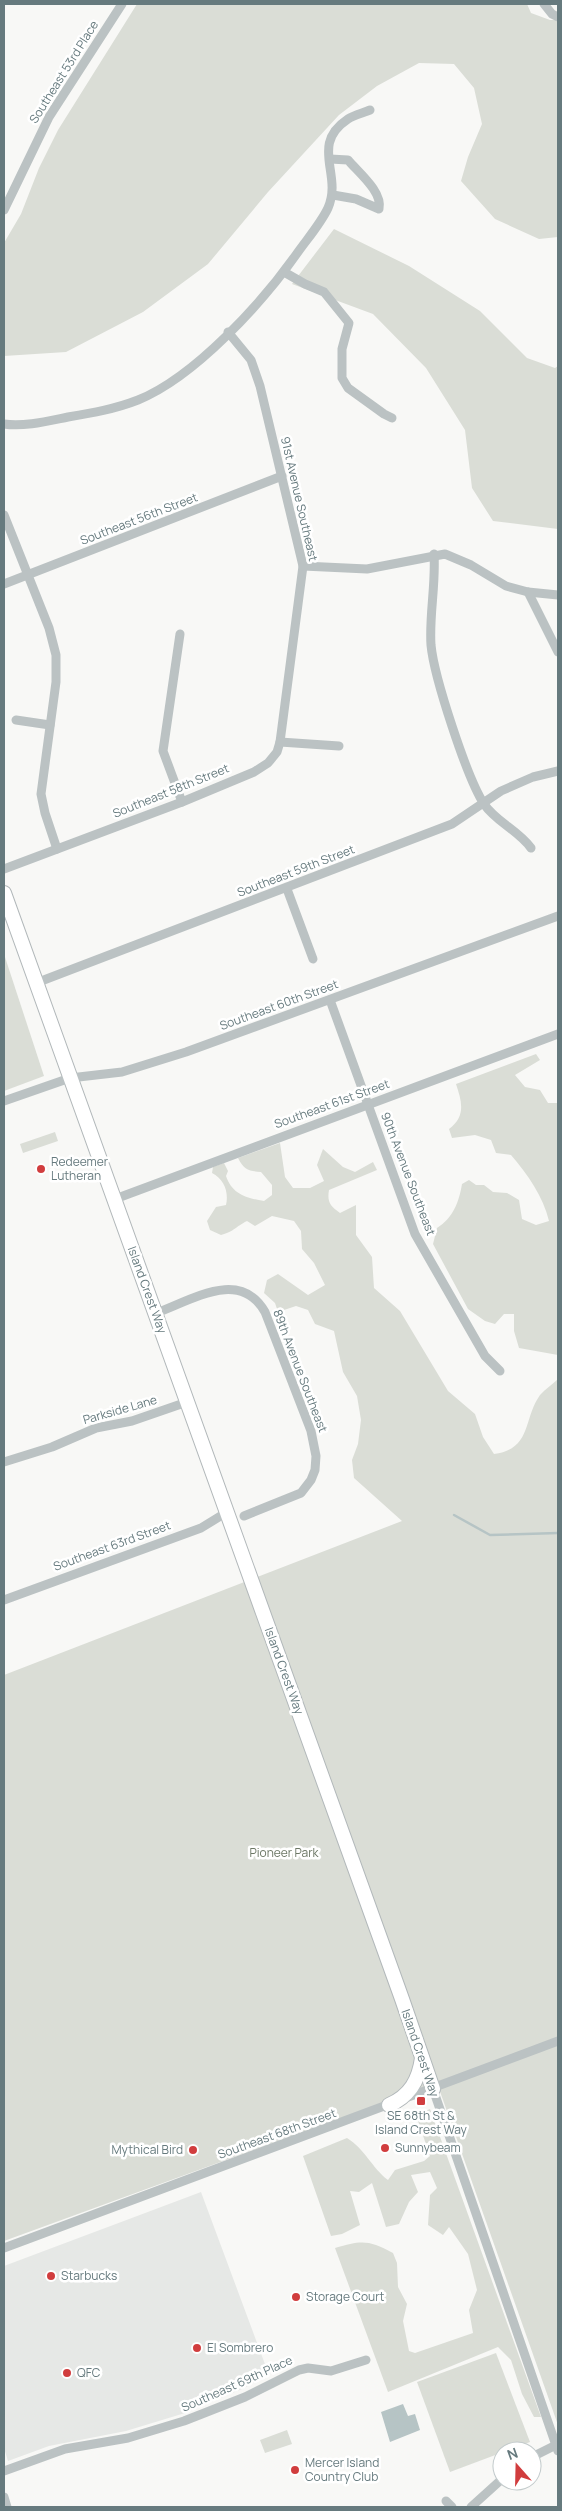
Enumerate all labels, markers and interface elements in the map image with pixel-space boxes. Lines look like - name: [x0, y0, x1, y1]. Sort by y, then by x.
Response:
- street label: Southeast 53rd Place: [25, 17, 102, 126]
- street label: 91st Avenue Southeast: [277, 435, 322, 563]
- street label: Southeast 56th Street: [78, 488, 200, 549]
- street label: Southeast 58th Street: [110, 759, 232, 822]
- street label: Southeast 59th Street: [235, 840, 357, 901]
- street label: Southeast 60th Street: [217, 975, 341, 1034]
- street label: Southeast 61st Street: [272, 1075, 392, 1132]
- street label: 90th Avenue Southeast: [377, 1110, 440, 1238]
- place label: Redeemer Lutheran: [51, 1153, 109, 1184]
- marker: Redeemer Lutheran: [35, 1163, 47, 1175]
- street label: Island Crest Way: [124, 1244, 171, 1336]
- street label: 89th Avenue Southeast: [269, 1307, 332, 1435]
- street label: Parkside Lane: [81, 1391, 159, 1428]
- street label: Southeast 63rd Street: [51, 1516, 173, 1575]
- street label: Island Crest Way: [261, 1625, 308, 1717]
- park label: Pioneer Park: [250, 1844, 319, 1861]
- street label: Island Crest Way: [397, 2007, 444, 2100]
- marker: SE 68th St & Island Crest Way: [415, 2095, 427, 2107]
- street label: Southeast 68th Street: [215, 2104, 338, 2163]
- place label: SE 68th St & Island Crest Way: [375, 2107, 468, 2138]
- place label: Sunnybeam: [395, 2139, 461, 2156]
- place label: Mythical Bird: [111, 2141, 183, 2158]
- marker: Sunnybeam: [379, 2142, 391, 2154]
- marker: Mythical Bird: [187, 2144, 199, 2156]
- place label: Starbucks: [61, 2267, 117, 2284]
- marker: Starbucks: [45, 2270, 57, 2282]
- place label: Storage Court: [306, 2288, 384, 2305]
- marker: Storage Court: [290, 2291, 302, 2303]
- place label: El Sombrero: [207, 2339, 273, 2356]
- marker: El Sombrero: [191, 2342, 203, 2354]
- street label: Southeast 69th Place: [179, 2351, 295, 2416]
- place label: QFC: [77, 2364, 101, 2381]
- marker: QFC: [61, 2367, 73, 2379]
- north arrow: [492, 2441, 542, 2491]
- text: N: [504, 2443, 520, 2464]
- place label: Mercer Island Country Club: [305, 2454, 379, 2485]
- marker: Mercer Island Country Club: [289, 2464, 301, 2476]

